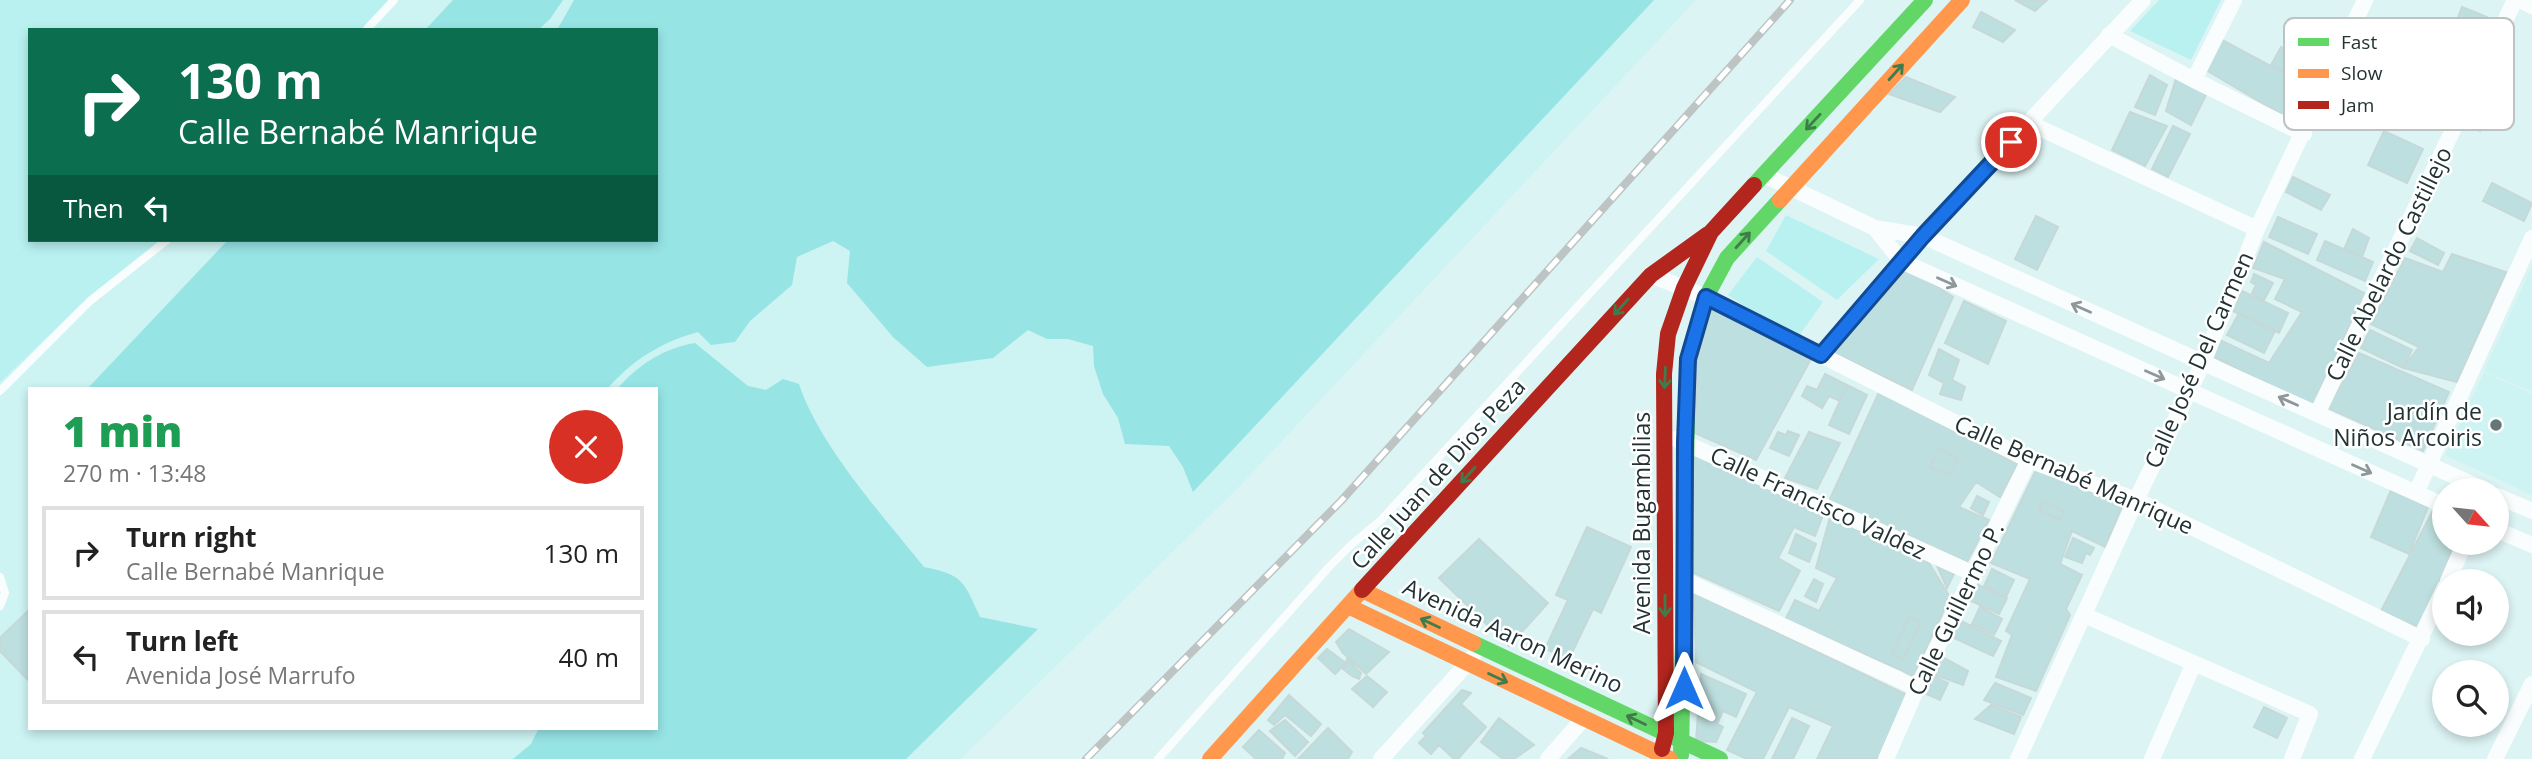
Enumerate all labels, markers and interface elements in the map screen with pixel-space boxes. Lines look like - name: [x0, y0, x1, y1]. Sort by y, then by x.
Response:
- legend: [2284, 18, 2514, 130]
- text: Fast: [2341, 29, 2377, 55]
- text: 130 m: [178, 47, 323, 113]
- icon: right: [63, 56, 154, 147]
- text: Slow: [2341, 60, 2383, 86]
- one-way arrow: [1888, 63, 1904, 81]
- text: Jam: [2339, 92, 2374, 118]
- text: Calle Bernabé Manrique: [178, 110, 538, 153]
- pin: [1981, 112, 2041, 172]
- one-way arrow: [1804, 113, 1821, 130]
- icon: arrive: [1992, 123, 2030, 161]
- street label: Calle Abelardo Castillejo: [2317, 141, 2459, 386]
- icon: left: [138, 189, 176, 227]
- text: Then: [63, 190, 124, 226]
- one-way arrow: [1735, 231, 1751, 249]
- street label: Calle José Del Carmen: [2136, 246, 2260, 473]
- one-way arrow: [1936, 276, 1957, 289]
- one-way arrow: [1613, 298, 1630, 315]
- one-way arrow: [2071, 301, 2092, 314]
- one-way arrow: [1658, 367, 1671, 390]
- one-way arrow: [2144, 369, 2165, 382]
- street label: Calle Juan de Dios Peza: [1343, 371, 1532, 576]
- one-way arrow: [2278, 394, 2300, 407]
- place label: Jardín de Niños Arcoiris: [2333, 395, 2482, 453]
- text: 1 min: [63, 402, 182, 459]
- street label: Calle Bernabé Manrique: [1950, 407, 2199, 541]
- button: close: [549, 410, 623, 484]
- street label: Avenida Bugambilias: [1625, 412, 1657, 634]
- marker: Jardín de Niños Arcoiris: [2488, 417, 2504, 433]
- street label: Calle Francisco Valdez: [1705, 438, 1931, 566]
- text: 270 m · 13:48: [63, 457, 206, 489]
- one-way arrow: [2351, 463, 2372, 476]
- one-way arrow: [1459, 466, 1476, 483]
- north arrow: [2432, 478, 2510, 555]
- map controls: [2432, 478, 2509, 737]
- street label: Calle Guillermo P.: [1899, 516, 2011, 701]
- text: Turn right: [126, 519, 257, 555]
- icon: right: [67, 534, 105, 572]
- text: 130 m: [544, 535, 619, 571]
- text: Calle Bernabé Manrique: [126, 555, 385, 587]
- button: sound: [2432, 569, 2509, 646]
- street label: Avenida Aaron Merino: [1398, 570, 1629, 700]
- one-way arrow: [1658, 594, 1672, 617]
- one-way arrow: [1420, 615, 1441, 629]
- text: Turn left: [126, 623, 238, 659]
- icon: left: [67, 638, 105, 676]
- text: 40 m: [558, 639, 619, 675]
- position arrow: [1647, 651, 1721, 725]
- text: Avenida José Marrufo: [126, 659, 356, 691]
- button: search: [2432, 660, 2509, 737]
- one-way arrow: [1487, 671, 1508, 685]
- one-way arrow: [1626, 712, 1647, 726]

